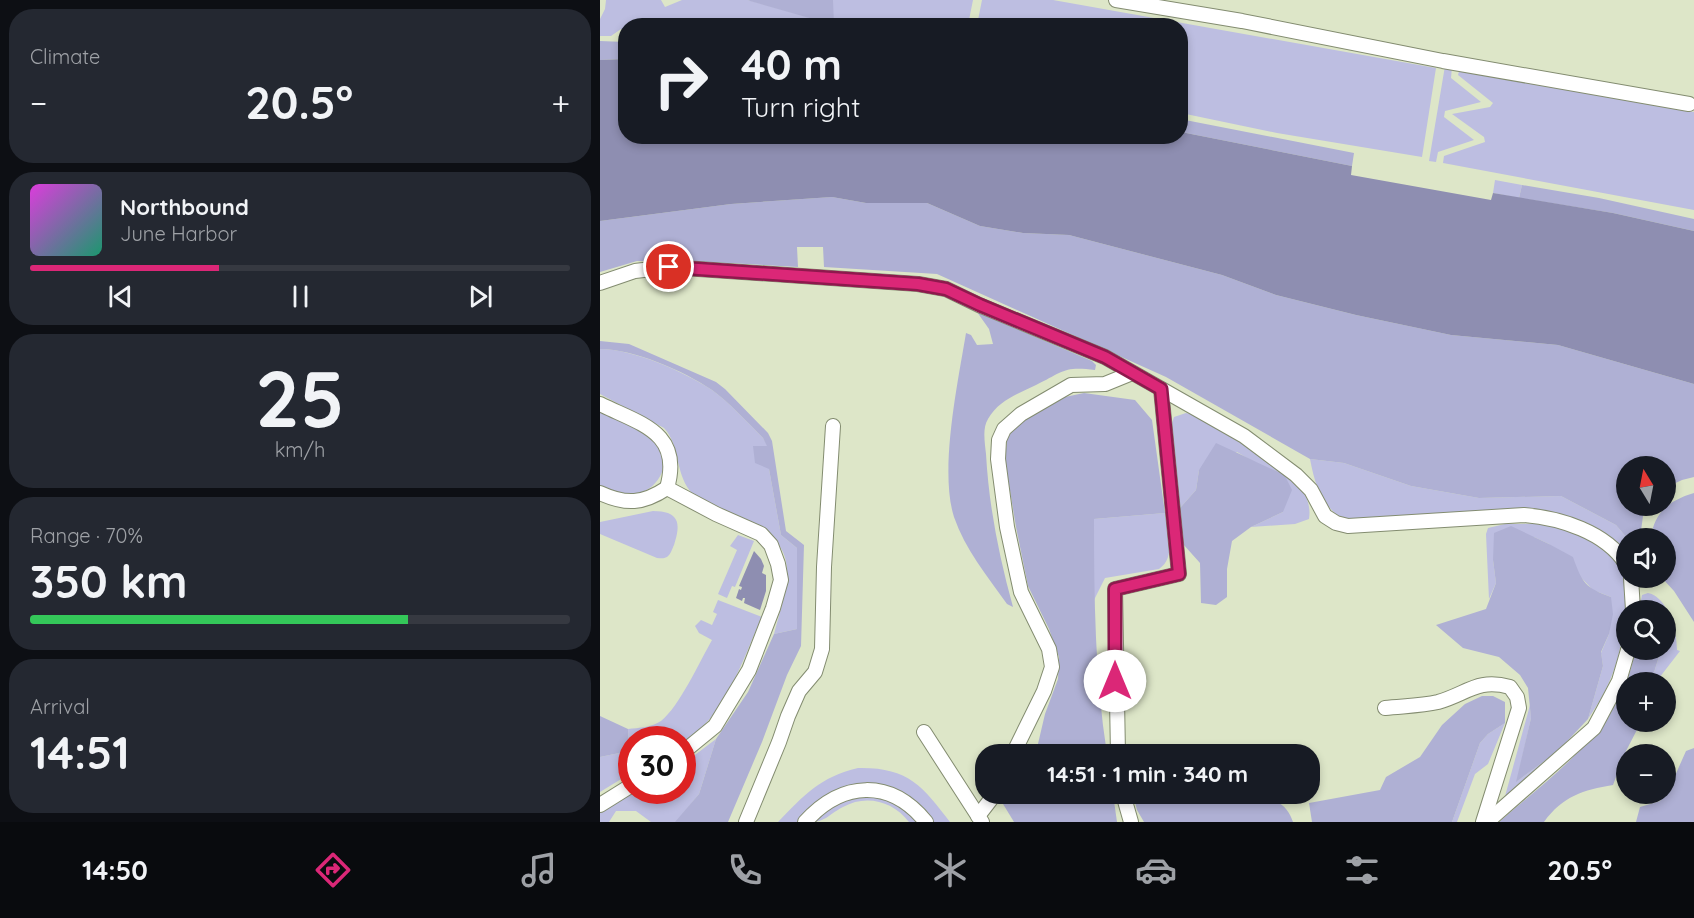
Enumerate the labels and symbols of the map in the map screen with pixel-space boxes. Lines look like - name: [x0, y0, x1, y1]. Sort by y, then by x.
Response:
- pin: [643, 241, 694, 292]
- north arrow: [1616, 456, 1676, 516]
- position arrow: [1083, 649, 1147, 713]
- speed limit sign: 30: [618, 726, 696, 804]

